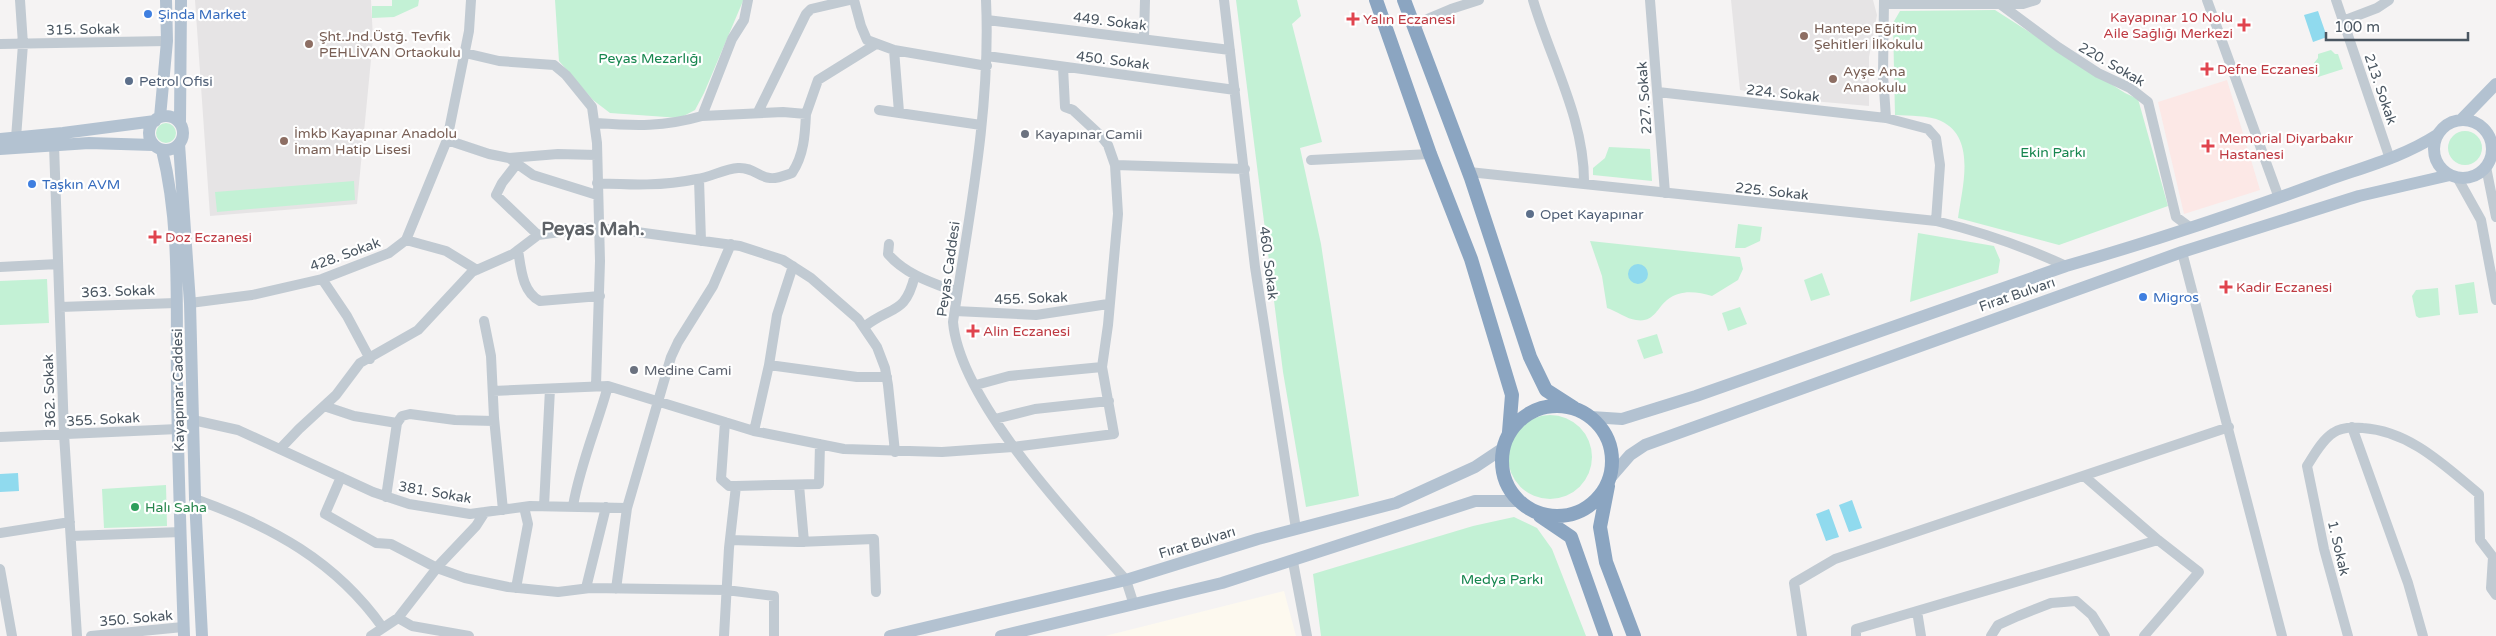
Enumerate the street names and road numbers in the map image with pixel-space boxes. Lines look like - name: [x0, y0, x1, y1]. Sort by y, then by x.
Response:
- street label: 449. Sokak: [1072, 9, 1148, 34]
- street label: 315. Sokak: [46, 20, 120, 39]
- street label: 220. Sokak: [2076, 39, 2148, 90]
- street label: 450. Sokak: [1075, 48, 1151, 73]
- street label: 213. Sokak: [2360, 52, 2401, 127]
- street label: 227. Sokak: [1633, 61, 1656, 135]
- street label: 224. Sokak: [1745, 81, 1821, 106]
- street label: 225. Sokak: [1734, 179, 1810, 204]
- street label: Peyas Caddesi: [933, 220, 964, 318]
- street label: 460. Sokak: [1256, 225, 1281, 301]
- street label: 428. Sokak: [308, 234, 383, 275]
- street label: Fırat Bulvarı: [1977, 274, 2057, 315]
- street label: 363. Sokak: [81, 282, 156, 301]
- street label: 455. Sokak: [994, 289, 1068, 308]
- street label: Kayapınar Caddesi: [169, 328, 188, 452]
- street label: 362. Sokak: [40, 353, 59, 428]
- street label: 355. Sokak: [66, 409, 141, 430]
- street label: 381. Sokak: [397, 478, 473, 507]
- street label: 1. Sokak: [2324, 519, 2353, 578]
- street label: Fırat Bulvarı: [1157, 523, 1238, 562]
- street label: 350. Sokak: [99, 607, 174, 630]

